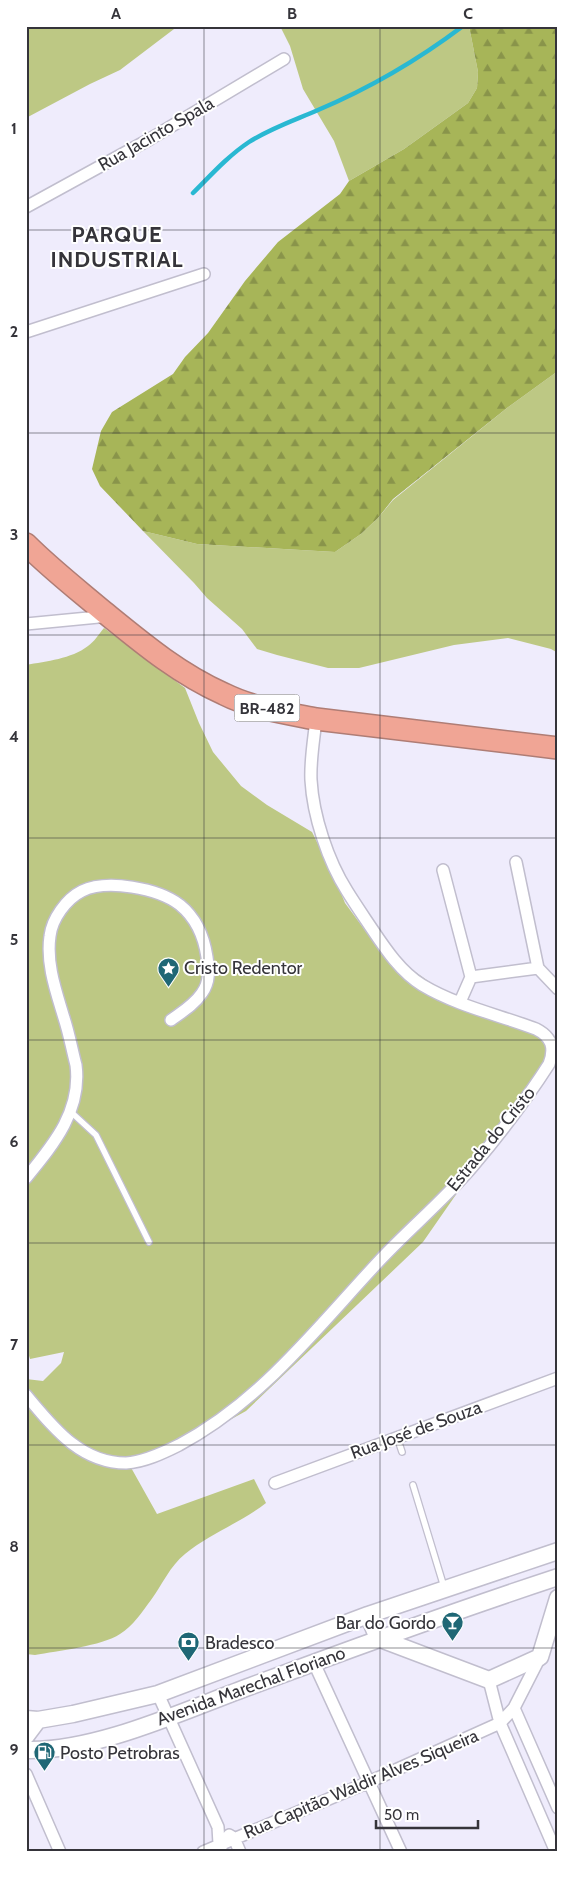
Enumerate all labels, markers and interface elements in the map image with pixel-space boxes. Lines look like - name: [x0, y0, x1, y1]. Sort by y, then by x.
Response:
- text: A: [111, 4, 121, 23]
- text: B: [287, 4, 297, 23]
- text: C: [463, 4, 473, 23]
- street label: Rua Jacinto Spala: [94, 92, 218, 176]
- text: 1: [11, 119, 17, 138]
- district label: PARQUE INDUSTRIAL: [50, 221, 184, 273]
- text: 2: [10, 322, 18, 341]
- text: 3: [10, 525, 18, 544]
- road number: BR-482: [234, 694, 300, 721]
- text: 4: [9, 727, 19, 746]
- text: 5: [10, 930, 18, 949]
- place icon: Cristo Redentor: [156, 956, 180, 987]
- place label: Cristo Redentor: [184, 957, 303, 979]
- street label: Estrada do Cristo: [442, 1082, 540, 1196]
- text: 6: [10, 1132, 19, 1151]
- text: 7: [10, 1335, 19, 1354]
- street label: Rua José de Souza: [347, 1396, 485, 1464]
- text: 8: [9, 1537, 19, 1556]
- bar icon: Bar do Gordo: [440, 1611, 464, 1642]
- place label: Bar do Gordo: [336, 1612, 436, 1634]
- bank icon: Bradesco: [177, 1631, 201, 1662]
- place label: Bradesco: [205, 1632, 275, 1654]
- street label: Avenida Marechal Floriano: [154, 1642, 348, 1730]
- street label: Rua Capitão Waldir Alves Siqueira: [240, 1724, 482, 1844]
- text: 9: [10, 1740, 19, 1759]
- fuel station icon: Posto Petrobras: [32, 1741, 56, 1772]
- place label: Posto Petrobras: [60, 1742, 180, 1764]
- scale bar: [376, 1798, 479, 1830]
- text: 50 m: [384, 1806, 419, 1824]

